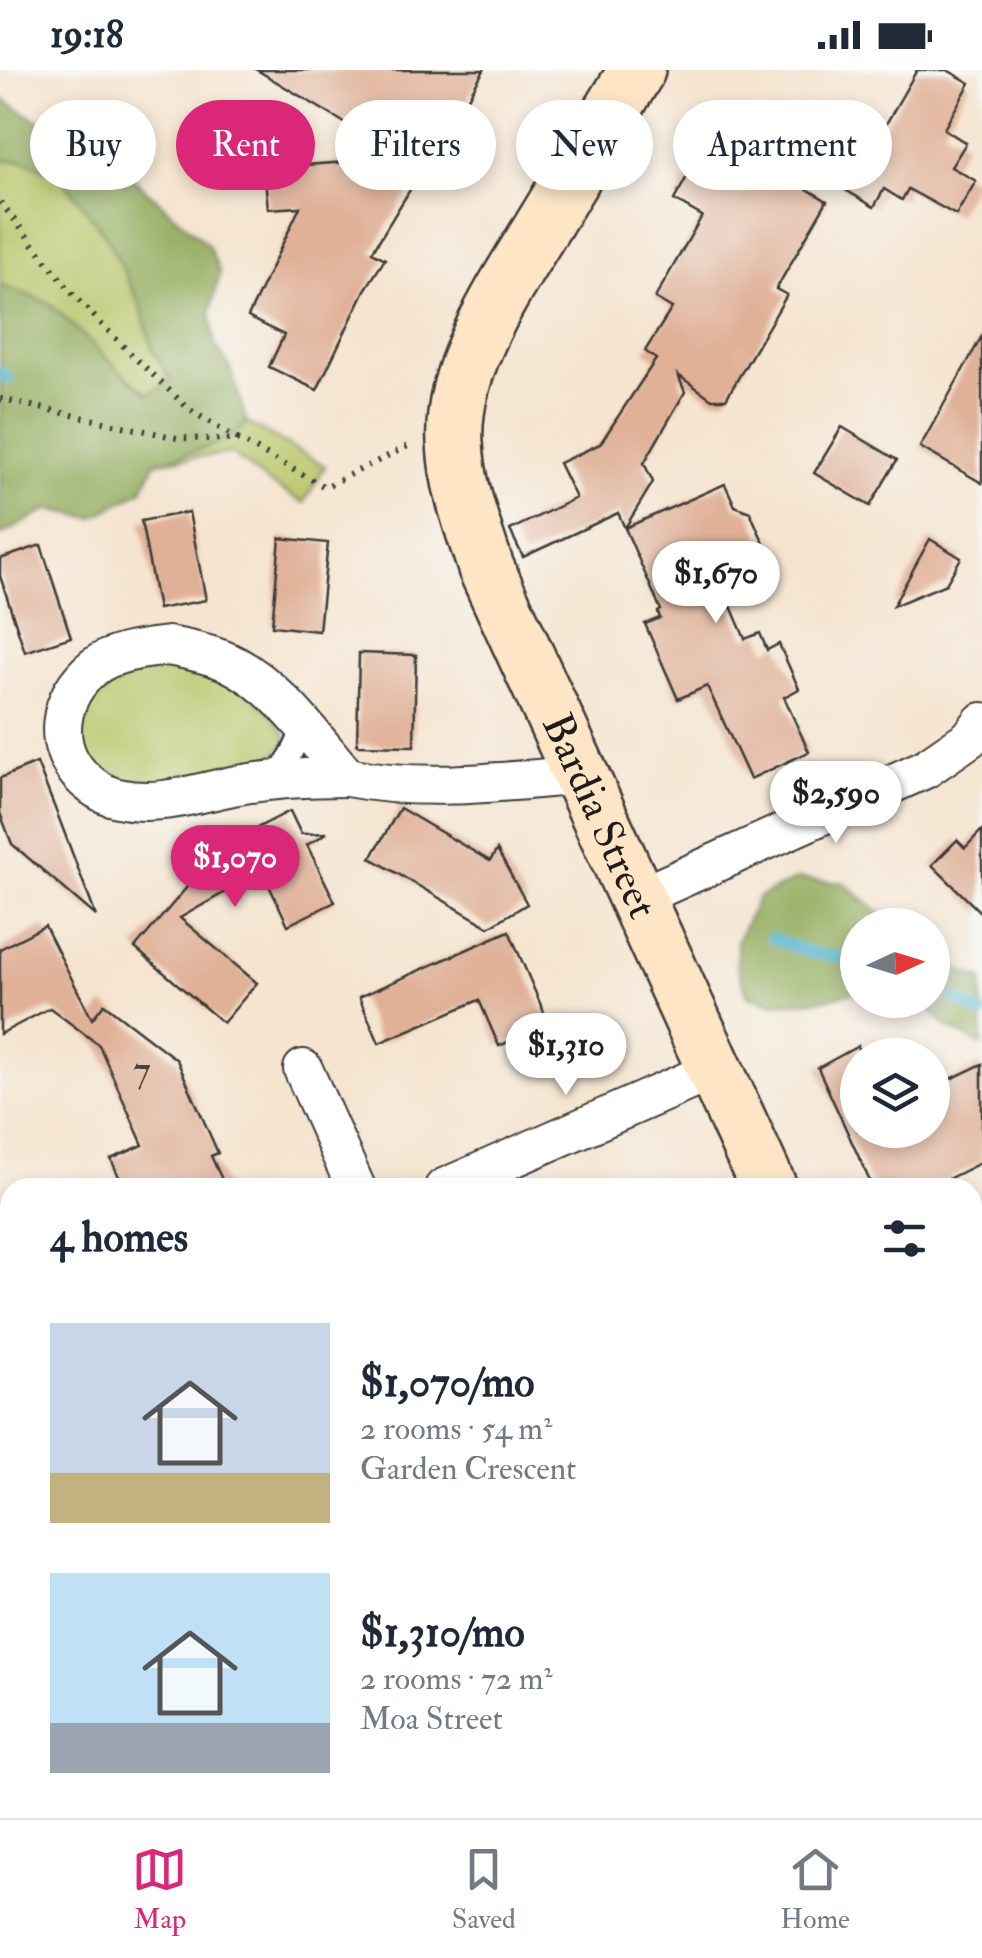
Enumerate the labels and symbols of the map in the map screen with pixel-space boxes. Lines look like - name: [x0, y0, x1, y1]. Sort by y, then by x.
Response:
- pin: $1,670: [635, 541, 797, 626]
- street label: Bardia Street: [530, 706, 669, 927]
- pin: $2,590: [755, 761, 917, 846]
- pin: $1,070: [154, 825, 316, 910]
- north arrow: [840, 908, 950, 1018]
- pin: $1,310: [485, 1013, 647, 1098]
- house number: 7: [133, 1046, 151, 1094]

